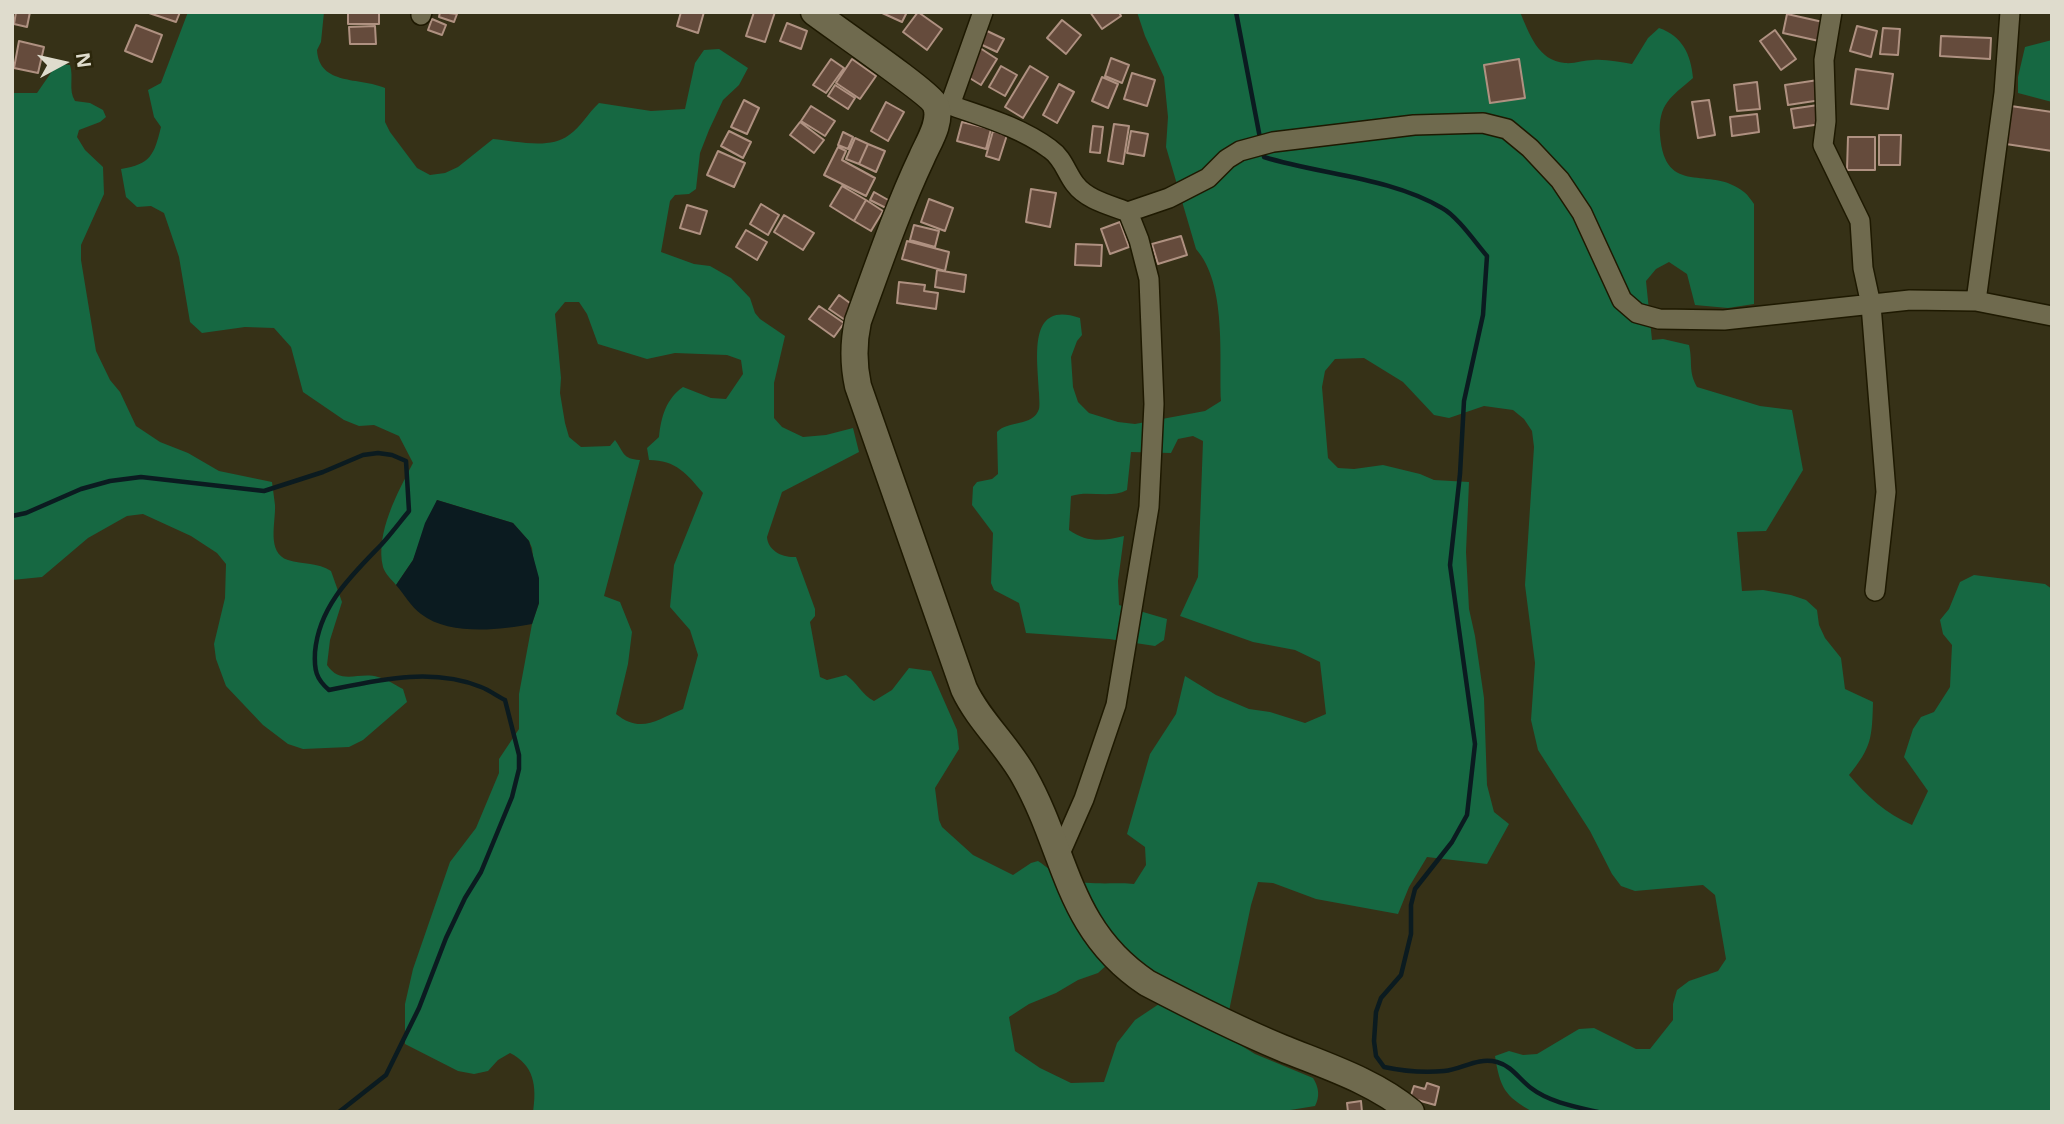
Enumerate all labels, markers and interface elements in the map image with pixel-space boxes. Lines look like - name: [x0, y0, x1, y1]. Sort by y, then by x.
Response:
- north arrow: [28, 28, 98, 98]
- text: N: [70, 51, 98, 70]

